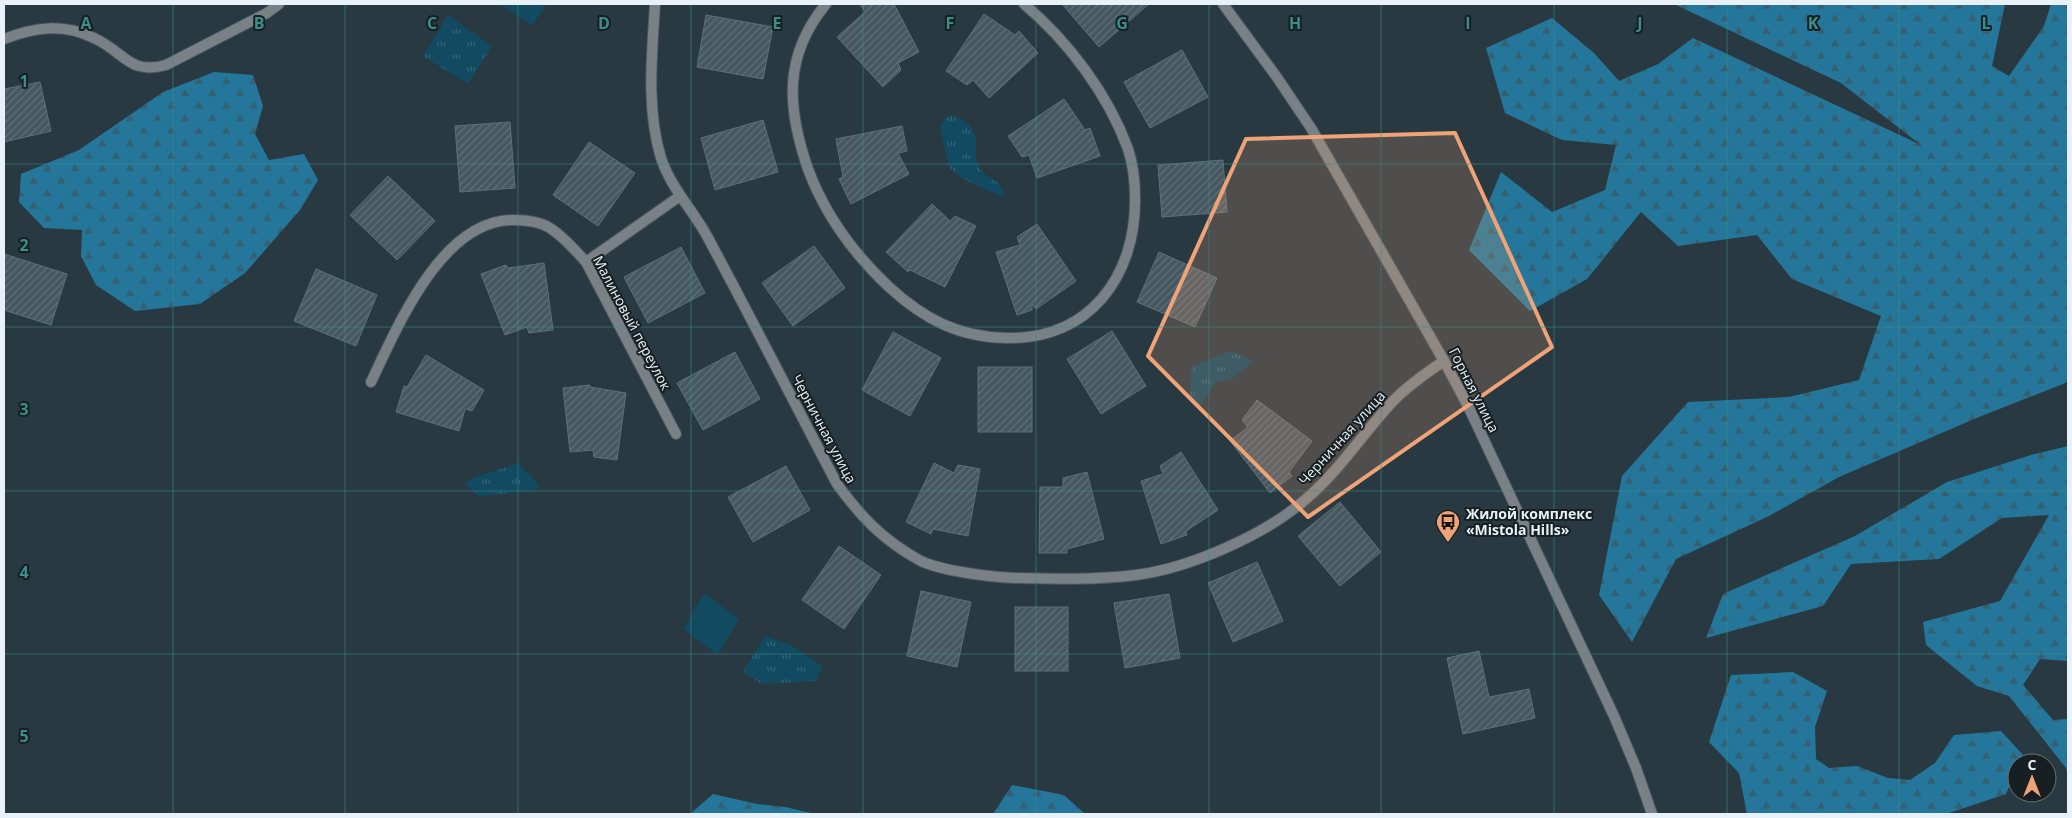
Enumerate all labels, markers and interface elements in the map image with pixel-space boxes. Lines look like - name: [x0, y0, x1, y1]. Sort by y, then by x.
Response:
- text: A: [80, 12, 92, 34]
- text: B: [254, 12, 264, 34]
- text: C: [427, 12, 437, 34]
- text: D: [598, 12, 610, 34]
- text: E: [773, 12, 782, 34]
- text: F: [946, 12, 954, 34]
- text: G: [1116, 12, 1128, 34]
- text: H: [1289, 12, 1301, 34]
- text: I: [1465, 12, 1471, 34]
- text: J: [1635, 12, 1643, 34]
- text: K: [1808, 12, 1819, 34]
- text: L: [1981, 12, 1991, 34]
- text: 1: [19, 70, 29, 92]
- text: 2: [19, 234, 29, 256]
- street label: Малиновый переулок: [589, 252, 676, 394]
- street label: Горная улица: [1445, 344, 1504, 435]
- street label: Черничная улица: [788, 371, 861, 487]
- street label: Черничная улица: [1294, 386, 1389, 489]
- text: 3: [19, 398, 29, 420]
- place label: Жилой комплекс «Mistola Hills»: [1466, 504, 1592, 539]
- bus stop icon: Жилой комплекс «Mistola Hills»: [1435, 509, 1461, 543]
- text: 4: [19, 561, 29, 583]
- text: 5: [19, 725, 29, 747]
- north arrow: [2007, 753, 2057, 803]
- text: С: [2028, 755, 2037, 774]

